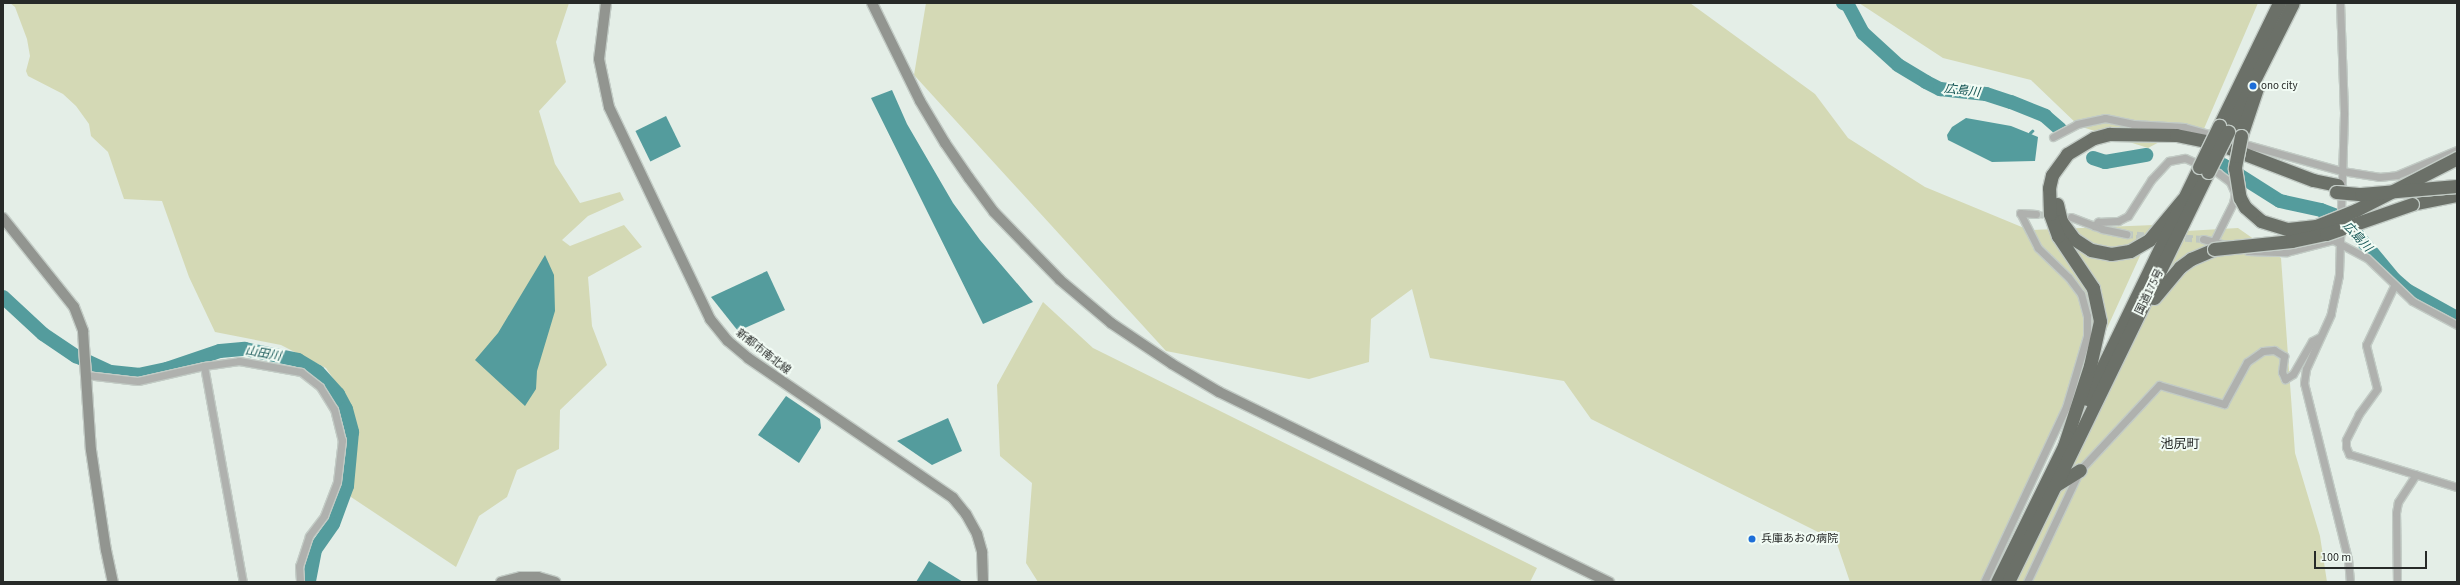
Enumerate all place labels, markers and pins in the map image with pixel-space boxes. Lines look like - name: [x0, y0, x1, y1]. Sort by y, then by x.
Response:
- place label: ono city: [2261, 79, 2298, 93]
- marker: ono city: [2248, 81, 2258, 91]
- place label: 兵庫あおの病院: [1761, 532, 1838, 546]
- marker: 兵庫あおの病院: [1746, 533, 1758, 545]

